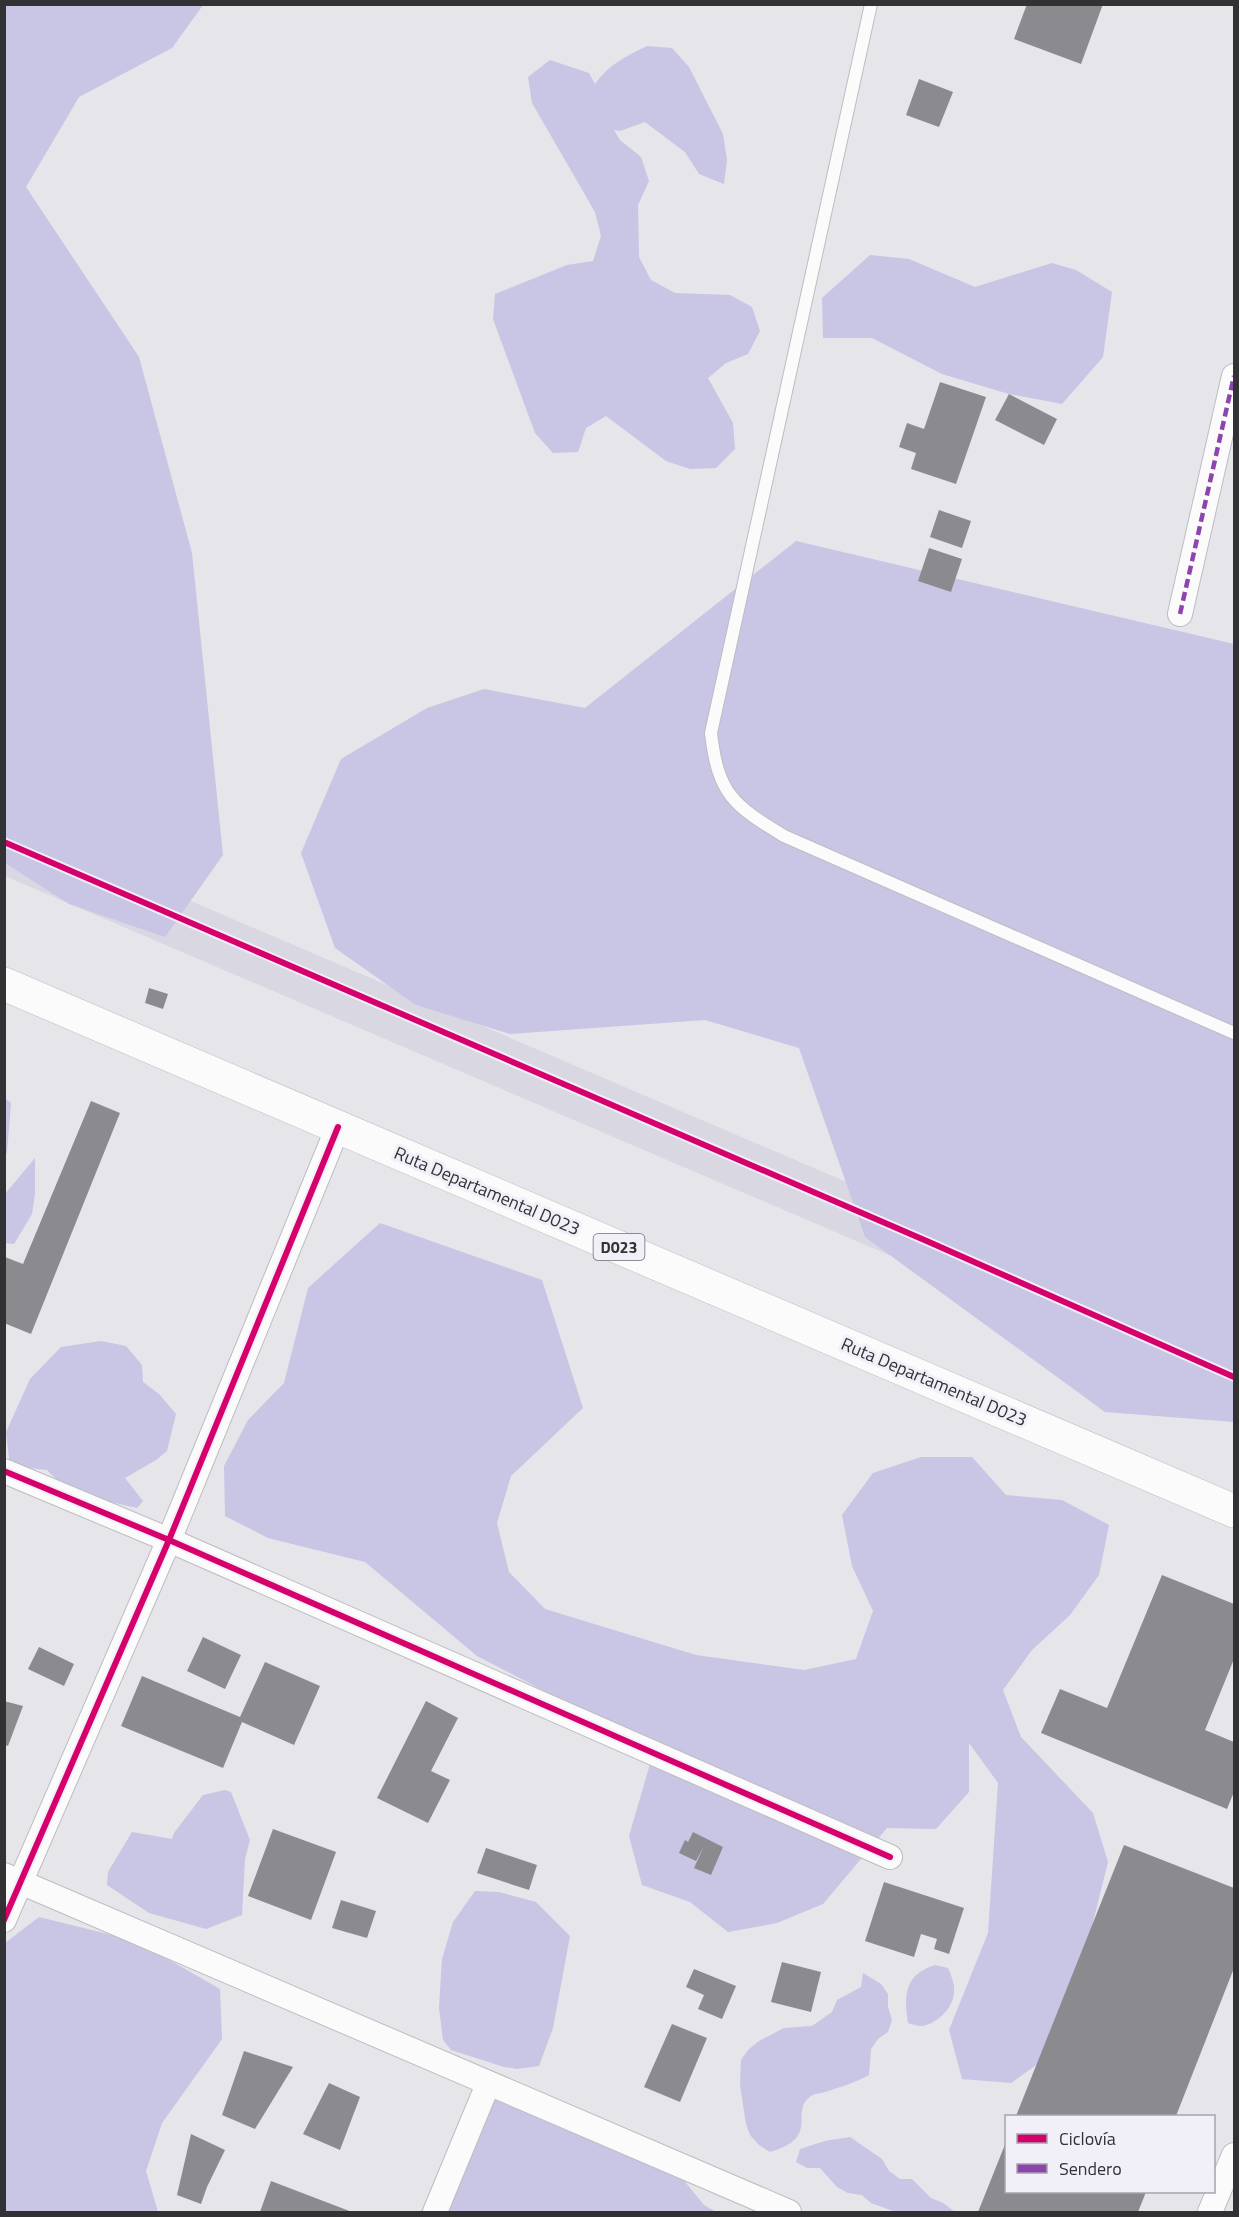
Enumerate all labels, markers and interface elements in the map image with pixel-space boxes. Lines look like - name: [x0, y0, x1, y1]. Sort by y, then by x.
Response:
- street label: Ruta Departamental D023: [390, 1139, 584, 1242]
- road number: D023: [594, 1234, 644, 1260]
- street label: Ruta Departamental D023: [837, 1330, 1031, 1433]
- legend: [1005, 2115, 1215, 2193]
- text: Ciclovía: [1059, 2125, 1116, 2152]
- text: Sendero: [1059, 2155, 1122, 2182]

